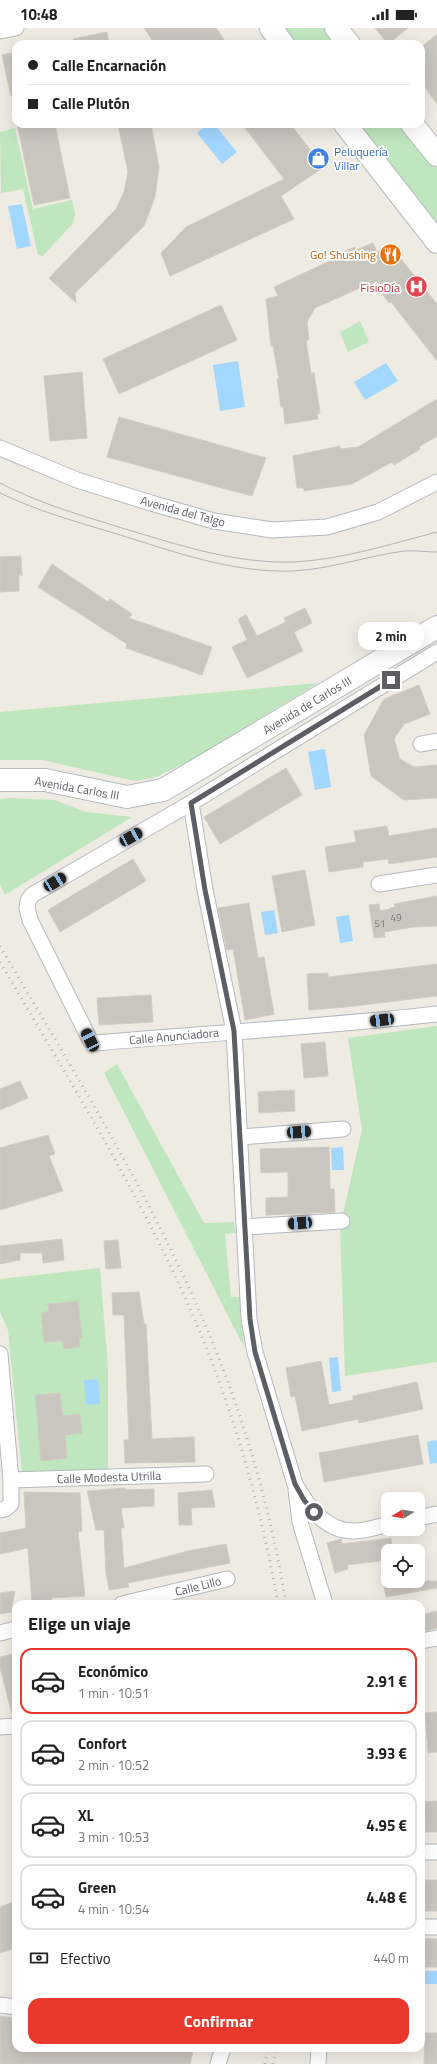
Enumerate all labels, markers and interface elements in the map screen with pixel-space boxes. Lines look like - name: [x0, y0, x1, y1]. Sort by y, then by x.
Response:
- text: 10:48: [20, 3, 57, 26]
- text: Calle Encarnación: [52, 54, 166, 77]
- text: Calle Plutón: [52, 92, 130, 115]
- place label: Peluquería Villar: [334, 142, 388, 175]
- shop icon: Peluquería Villar: [306, 145, 332, 171]
- restaurant icon: Go! Shushing: [378, 241, 404, 267]
- place label: Go! Shushing: [310, 245, 376, 264]
- hospital icon: FisioDía: [403, 274, 429, 300]
- place label: FisioDía: [360, 278, 400, 297]
- street label: Avenida del Talgo: [138, 491, 228, 531]
- callout: 2 min: [358, 622, 424, 650]
- text: 2 min: [375, 626, 407, 646]
- street label: Avenida de Carlos III: [259, 671, 355, 739]
- route end: [382, 671, 400, 689]
- street label: Avenida Carlos III: [33, 771, 121, 805]
- car: [118, 826, 144, 848]
- car: [42, 871, 68, 893]
- house number: 49: [390, 910, 402, 925]
- house number: 51: [374, 916, 386, 931]
- car: [369, 1013, 395, 1027]
- street label: Calle Anunciadora: [128, 1023, 220, 1049]
- car: [79, 1027, 101, 1053]
- car: [287, 1125, 311, 1139]
- car: [288, 1216, 312, 1230]
- street label: Calle Modesta Utrilla: [57, 1466, 161, 1488]
- north arrow: [381, 1492, 425, 1536]
- map controls: [381, 1492, 425, 1588]
- route start: [305, 1503, 323, 1521]
- button: locate: [381, 1544, 425, 1588]
- street label: Calle Lillo: [173, 1571, 223, 1601]
- text: Elige un viaje: [28, 1610, 131, 1637]
- text: Económico: [78, 1660, 148, 1683]
- icon: car: [30, 1663, 66, 1699]
- text: 2.91 €: [366, 1670, 407, 1693]
- text: 1 min · 10:51: [78, 1683, 149, 1703]
- text: Confort: [78, 1732, 127, 1755]
- icon: car: [30, 1735, 66, 1771]
- text: 3.93 €: [366, 1742, 407, 1765]
- text: 2 min · 10:52: [78, 1755, 149, 1775]
- text: XL: [78, 1804, 94, 1827]
- icon: car: [30, 1807, 66, 1843]
- text: 4.95 €: [366, 1814, 407, 1837]
- text: 3 min · 10:53: [78, 1827, 149, 1847]
- text: Green: [78, 1876, 116, 1899]
- icon: car: [30, 1879, 66, 1915]
- text: 4.48 €: [366, 1886, 407, 1909]
- text: 4 min · 10:54: [78, 1899, 149, 1919]
- icon: cash: [28, 1947, 50, 1969]
- text: Efectivo: [60, 1947, 111, 1970]
- text: 440 m: [373, 1948, 409, 1968]
- button: Confirmar: [28, 1998, 409, 2044]

